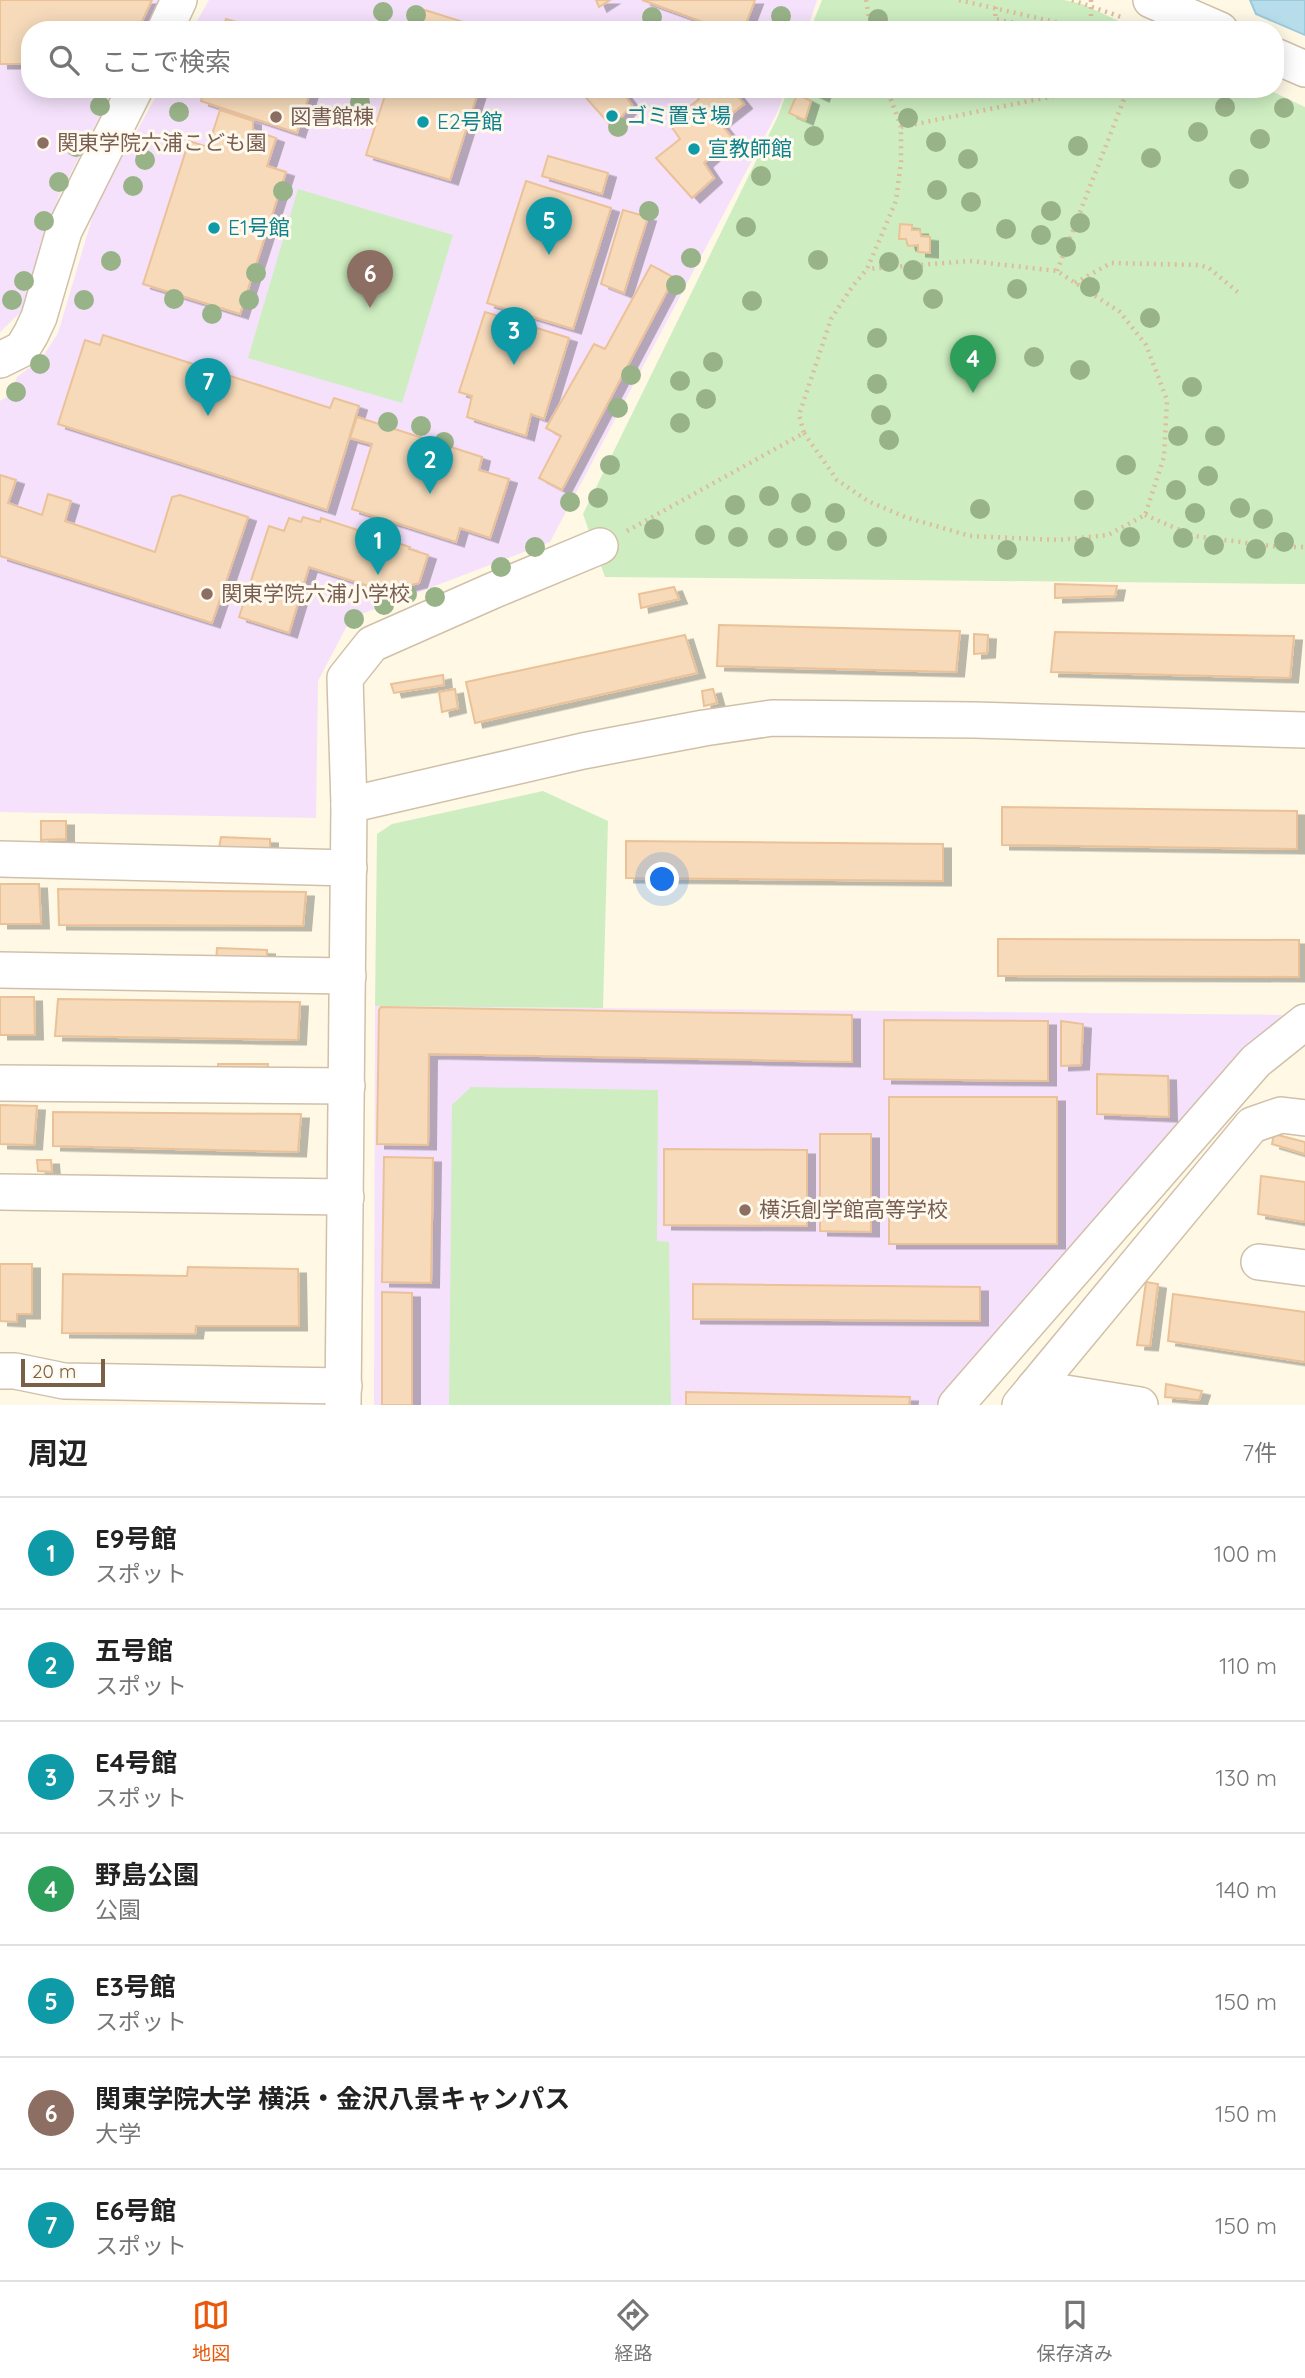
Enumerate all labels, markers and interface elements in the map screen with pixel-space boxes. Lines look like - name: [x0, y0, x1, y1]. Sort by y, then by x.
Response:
- search box: [21, 21, 1284, 98]
- icon: search: [45, 41, 83, 79]
- text: ここで検索: [101, 45, 231, 78]
- place label: ゴミ置き場: [626, 102, 731, 128]
- place label: 図書館棟: [290, 103, 374, 129]
- place label: E2号館: [437, 108, 503, 134]
- marker: ゴミ置き場: [604, 108, 620, 124]
- marker: 図書館棟: [268, 109, 284, 125]
- marker: E2号館: [415, 114, 431, 130]
- place label: 関東学院六浦こども園: [57, 129, 267, 155]
- marker: 関東学院六浦こども園: [35, 135, 51, 151]
- place label: 宣教師館: [708, 135, 792, 161]
- marker: 宣教師館: [686, 141, 702, 157]
- pin: 5: [526, 197, 572, 255]
- place label: E1号館: [228, 214, 290, 240]
- marker: E1号館: [206, 220, 222, 236]
- pin: 6: [347, 250, 393, 308]
- pin: 3: [491, 307, 537, 365]
- pin: 4: [950, 335, 996, 393]
- pin: 7: [185, 358, 231, 416]
- pin: 2: [407, 436, 453, 494]
- pin: 1: [355, 517, 401, 575]
- place label: 関東学院六浦小学校: [221, 580, 410, 606]
- marker: 関東学院六浦小学校: [199, 586, 215, 602]
- your location: [645, 862, 679, 896]
- place label: 横浜創学館高等学校: [759, 1196, 948, 1222]
- marker: 横浜創学館高等学校: [737, 1202, 753, 1218]
- scale bar: [21, 1356, 105, 1388]
- text: 20 m: [32, 1359, 76, 1383]
- text: 周辺: [28, 1434, 88, 1472]
- text: 7件: [1242, 1438, 1277, 1467]
- text: E9号館: [95, 1522, 177, 1555]
- text: 1: [47, 1539, 55, 1568]
- text: 100 m: [1214, 1539, 1277, 1568]
- text: スポット: [95, 1559, 187, 1588]
- text: 五号館: [95, 1634, 173, 1667]
- text: 2: [44, 1651, 58, 1680]
- text: 110 m: [1219, 1651, 1277, 1680]
- text: スポット: [95, 1671, 187, 1700]
- text: E4号館: [95, 1746, 177, 1779]
- text: 3: [45, 1763, 57, 1792]
- text: 130 m: [1215, 1763, 1277, 1792]
- text: スポット: [95, 1783, 187, 1812]
- text: 野島公園: [95, 1858, 199, 1891]
- text: 4: [44, 1875, 58, 1904]
- text: 140 m: [1216, 1875, 1277, 1904]
- text: 公園: [95, 1895, 141, 1924]
- text: E3号館: [95, 1970, 176, 2003]
- text: 5: [44, 1987, 58, 2016]
- text: 150 m: [1215, 1987, 1277, 2016]
- text: スポット: [95, 2007, 187, 2036]
- text: 関東学院大学 横浜・金沢八景キャンパス: [95, 2082, 570, 2115]
- text: 6: [45, 2099, 57, 2128]
- text: 150 m: [1215, 2099, 1277, 2128]
- text: 大学: [95, 2119, 141, 2148]
- text: E6号館: [95, 2194, 176, 2227]
- text: 7: [45, 2211, 57, 2240]
- text: 150 m: [1215, 2211, 1277, 2240]
- text: スポット: [95, 2231, 187, 2260]
- tab: 地図: [192, 2296, 230, 2365]
- tab: 経路: [614, 2296, 653, 2365]
- tab: 保存済み: [1037, 2296, 1113, 2365]

